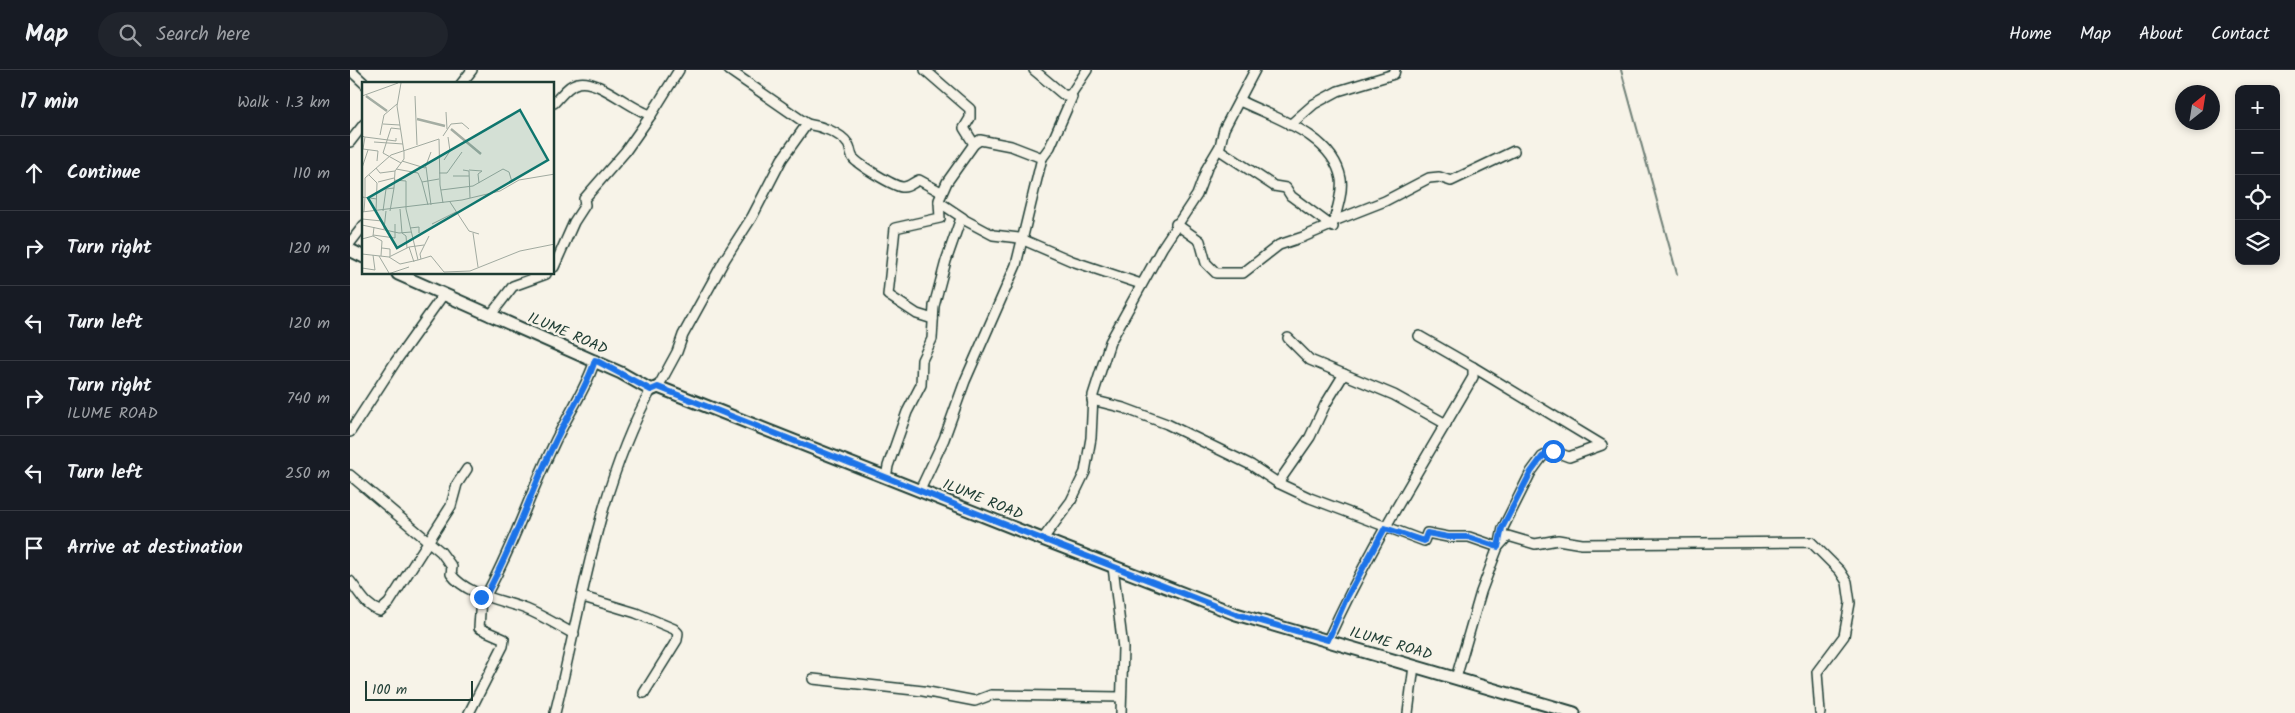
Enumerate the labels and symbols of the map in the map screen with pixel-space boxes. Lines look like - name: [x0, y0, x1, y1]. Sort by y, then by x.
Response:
- inset map: [362, 82, 555, 275]
- north arrow: [2175, 85, 2220, 130]
- street label: ILUME ROAD: [524, 306, 612, 362]
- route start: [1542, 440, 1565, 463]
- street label: ILUME ROAD: [939, 473, 1027, 527]
- route end: [470, 586, 493, 609]
- street label: ILUME ROAD: [1346, 621, 1435, 667]
- scale bar: [365, 678, 472, 701]

